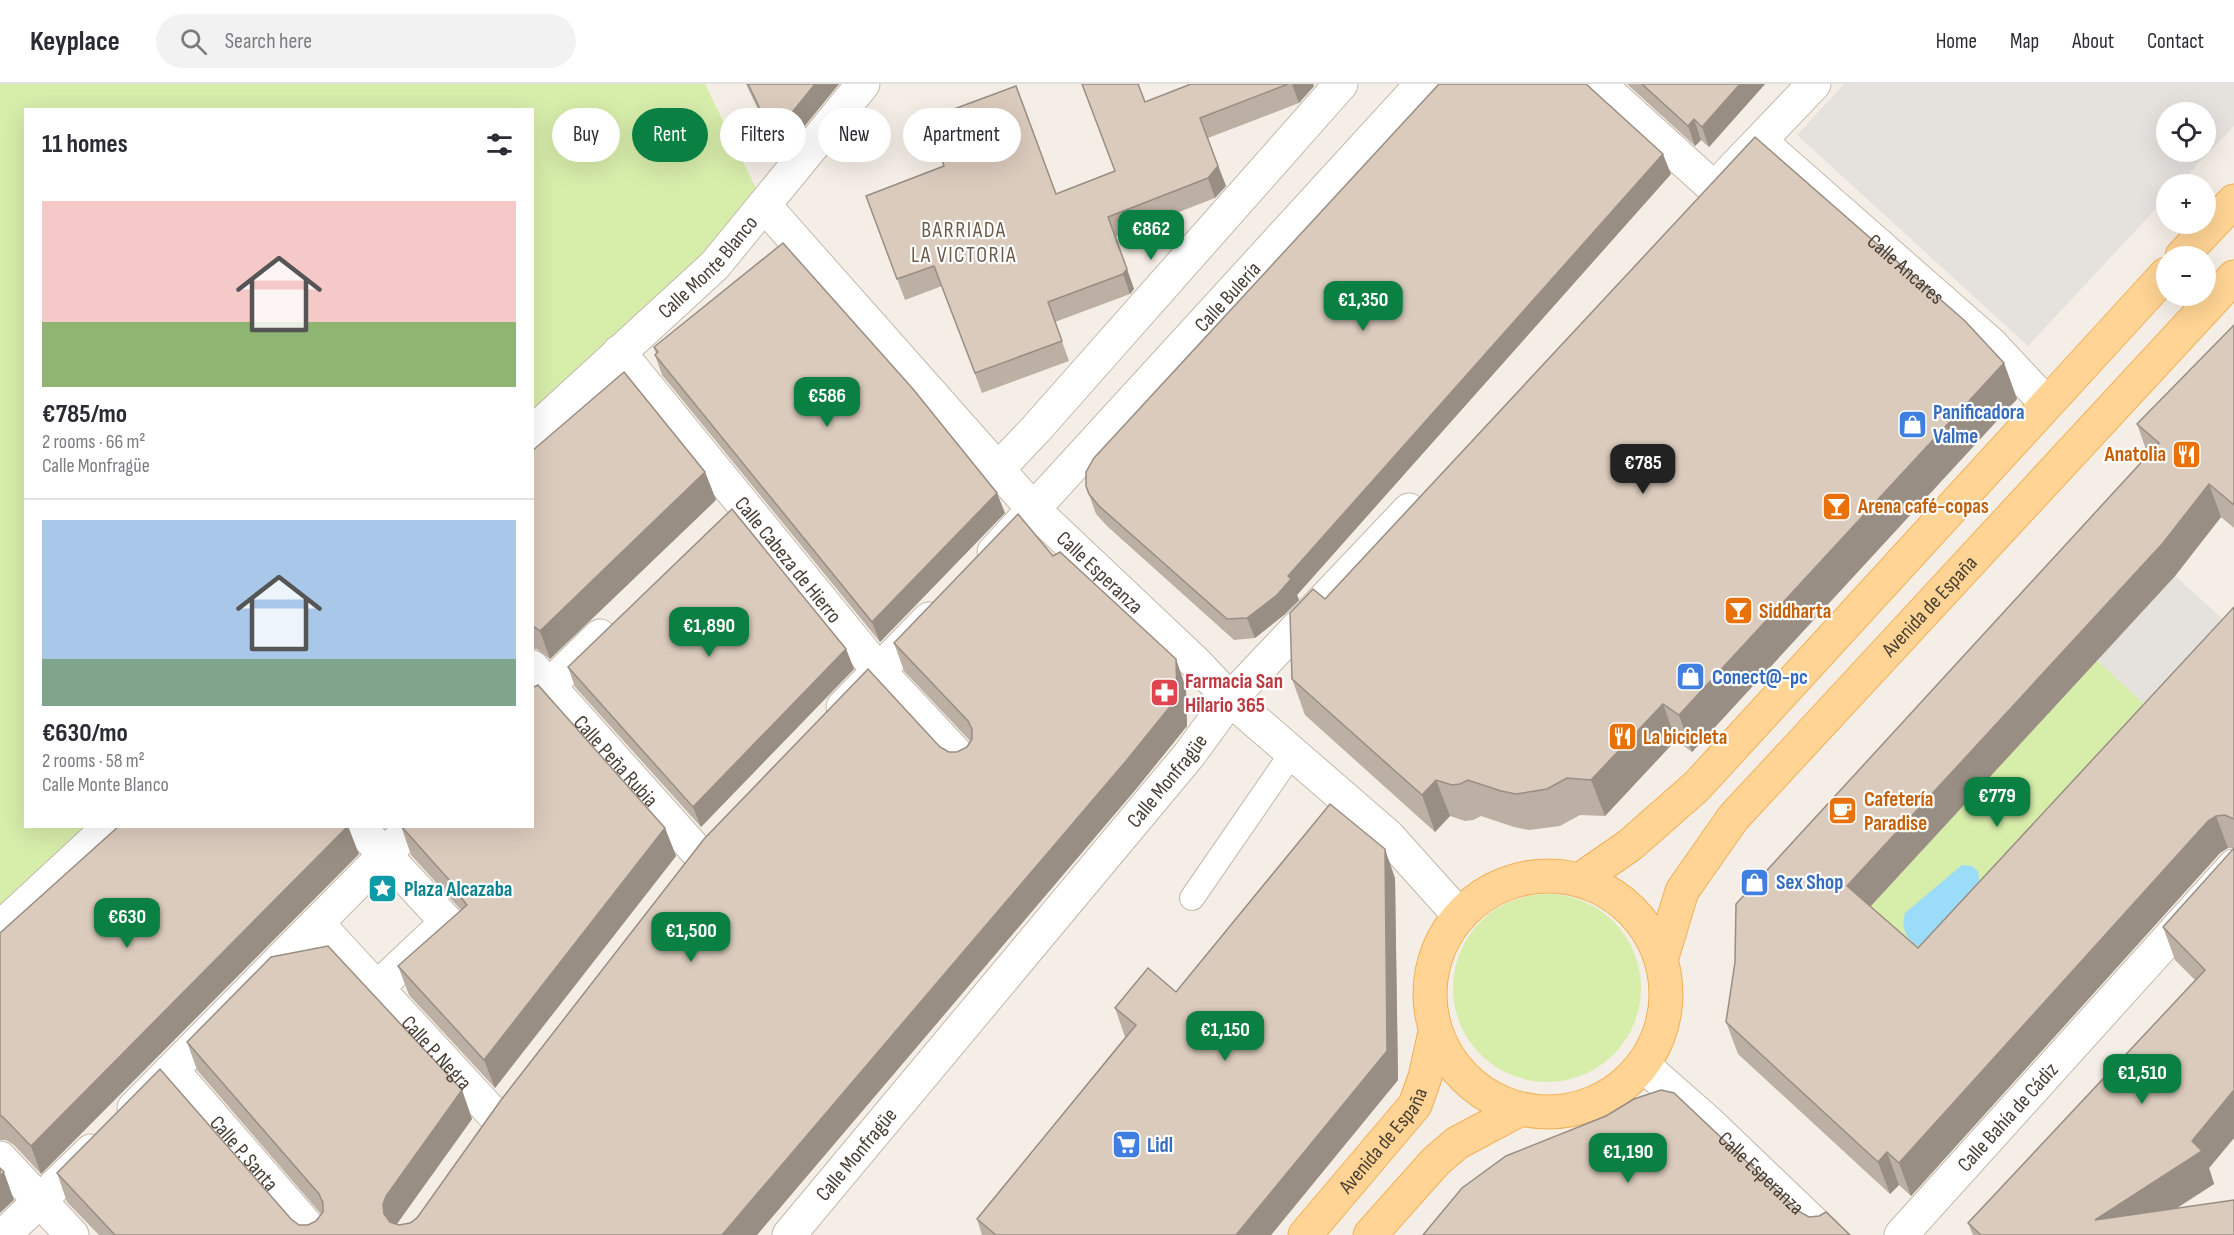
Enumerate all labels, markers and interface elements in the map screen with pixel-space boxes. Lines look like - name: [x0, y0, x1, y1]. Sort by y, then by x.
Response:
- search box: [156, 14, 576, 68]
- text: Keyplace: [30, 25, 120, 58]
- icon: search: [177, 25, 210, 58]
- text: Search here: [225, 28, 312, 55]
- text: Home: [1936, 29, 1977, 54]
- text: Map: [2010, 29, 2039, 54]
- text: About: [2072, 29, 2114, 54]
- text: Contact: [2147, 29, 2204, 54]
- map controls: [2156, 102, 2216, 306]
- button: locate: [2156, 102, 2216, 162]
- chip: Buy: [552, 108, 620, 162]
- chip: Rent: [632, 108, 708, 162]
- chip: Filters: [720, 108, 806, 162]
- chip: New: [818, 108, 891, 162]
- chip: Apartment: [903, 108, 1021, 162]
- icon: filters: [483, 128, 516, 161]
- text: 11 homes: [42, 129, 128, 160]
- button: +: [2156, 174, 2216, 234]
- street label: Calle Monte Blanco: [653, 210, 763, 324]
- pin: €862: [1115, 210, 1187, 261]
- district label: BARRIADA LA VICTORIA: [911, 217, 1017, 269]
- text: €862: [1132, 217, 1170, 241]
- street label: Calle Ancares: [1862, 229, 1949, 309]
- icon: home: [225, 240, 333, 348]
- button: −: [2156, 246, 2216, 306]
- street label: Calle Bulería: [1189, 256, 1266, 337]
- pin: €1,350: [1314, 281, 1412, 332]
- text: €1,350: [1338, 288, 1388, 312]
- pin: €586: [791, 377, 863, 428]
- text: €586: [808, 384, 846, 408]
- text: €785/mo: [42, 399, 127, 430]
- place label: Panificadora Valme: [1933, 400, 2025, 449]
- shop icon: Panificadora Valme: [1896, 408, 1928, 440]
- text: 2 rooms · 66 m²: [42, 430, 146, 454]
- restaurant icon: Anatolia: [2171, 438, 2203, 470]
- place label: Anatolia: [2103, 442, 2166, 467]
- pin: €785: [1607, 444, 1679, 495]
- text: €785: [1624, 451, 1662, 475]
- text: Calle Monfragüe: [42, 454, 150, 478]
- bar icon: Arena café-copas: [1821, 490, 1853, 522]
- street label: Calle Cabeza de Hierro: [729, 492, 847, 628]
- place label: Arena café-copas: [1857, 494, 1989, 519]
- street label: Calle Esperanza: [1052, 526, 1148, 619]
- street label: Avenida de España: [1876, 550, 1982, 662]
- icon: home: [225, 559, 333, 667]
- bar icon: Siddharta: [1722, 595, 1754, 627]
- place label: Siddharta: [1759, 599, 1831, 624]
- pin: €1,890: [660, 607, 758, 658]
- text: €1,890: [683, 614, 735, 638]
- shop icon: Conect@-pc: [1675, 661, 1707, 693]
- place label: Conect@-pc: [1712, 665, 1808, 690]
- place label: Farmacia San Hilario 365: [1185, 669, 1283, 718]
- pharmacy icon: Farmacia San Hilario 365: [1148, 677, 1180, 709]
- street label: Calle Peña Rubia: [568, 710, 663, 812]
- text: €630/mo: [42, 718, 128, 749]
- restaurant icon: La bicicleta: [1606, 721, 1638, 753]
- place label: La bicicleta: [1643, 725, 1727, 750]
- street label: Calle Monfragüe: [1122, 729, 1213, 832]
- text: 2 rooms · 58 m²: [42, 749, 145, 773]
- text: Calle Monte Blanco: [42, 773, 169, 797]
- pin: €779: [1961, 777, 2033, 828]
- text: €779: [1978, 784, 2016, 808]
- place label: Cafetería Paradise: [1864, 787, 1933, 836]
- cafe icon: Cafetería Paradise: [1827, 795, 1859, 827]
- shop icon: Sex Shop: [1739, 866, 1771, 898]
- place label: Sex Shop: [1776, 870, 1843, 895]
- place icon: Plaza Alcazaba: [367, 873, 399, 905]
- place label: Plaza Alcazaba: [404, 877, 512, 902]
- pin: €630: [91, 898, 163, 949]
- text: €630: [108, 905, 146, 929]
- pin: €1,500: [642, 912, 740, 963]
- text: €1,500: [665, 919, 717, 943]
- street label: Calle P. Negra: [396, 1010, 477, 1095]
- pin: €1,150: [1176, 1011, 1274, 1062]
- text: €1,150: [1200, 1018, 1250, 1042]
- pin: €1,510: [2093, 1054, 2191, 1105]
- street label: Calle Bahía de Cádiz: [1952, 1057, 2063, 1177]
- text: €1,510: [2117, 1061, 2167, 1085]
- street label: Avenida de España: [1333, 1085, 1433, 1199]
- street label: Calle Monfragüe: [810, 1103, 902, 1206]
- street label: Calle P. Santa: [205, 1110, 283, 1196]
- street label: Calle Esperanza: [1713, 1126, 1809, 1220]
- supermarket icon: Lidl: [1110, 1129, 1142, 1161]
- place label: Lidl: [1147, 1133, 1173, 1158]
- pin: €1,190: [1579, 1133, 1677, 1184]
- text: €1,190: [1603, 1140, 1653, 1164]

